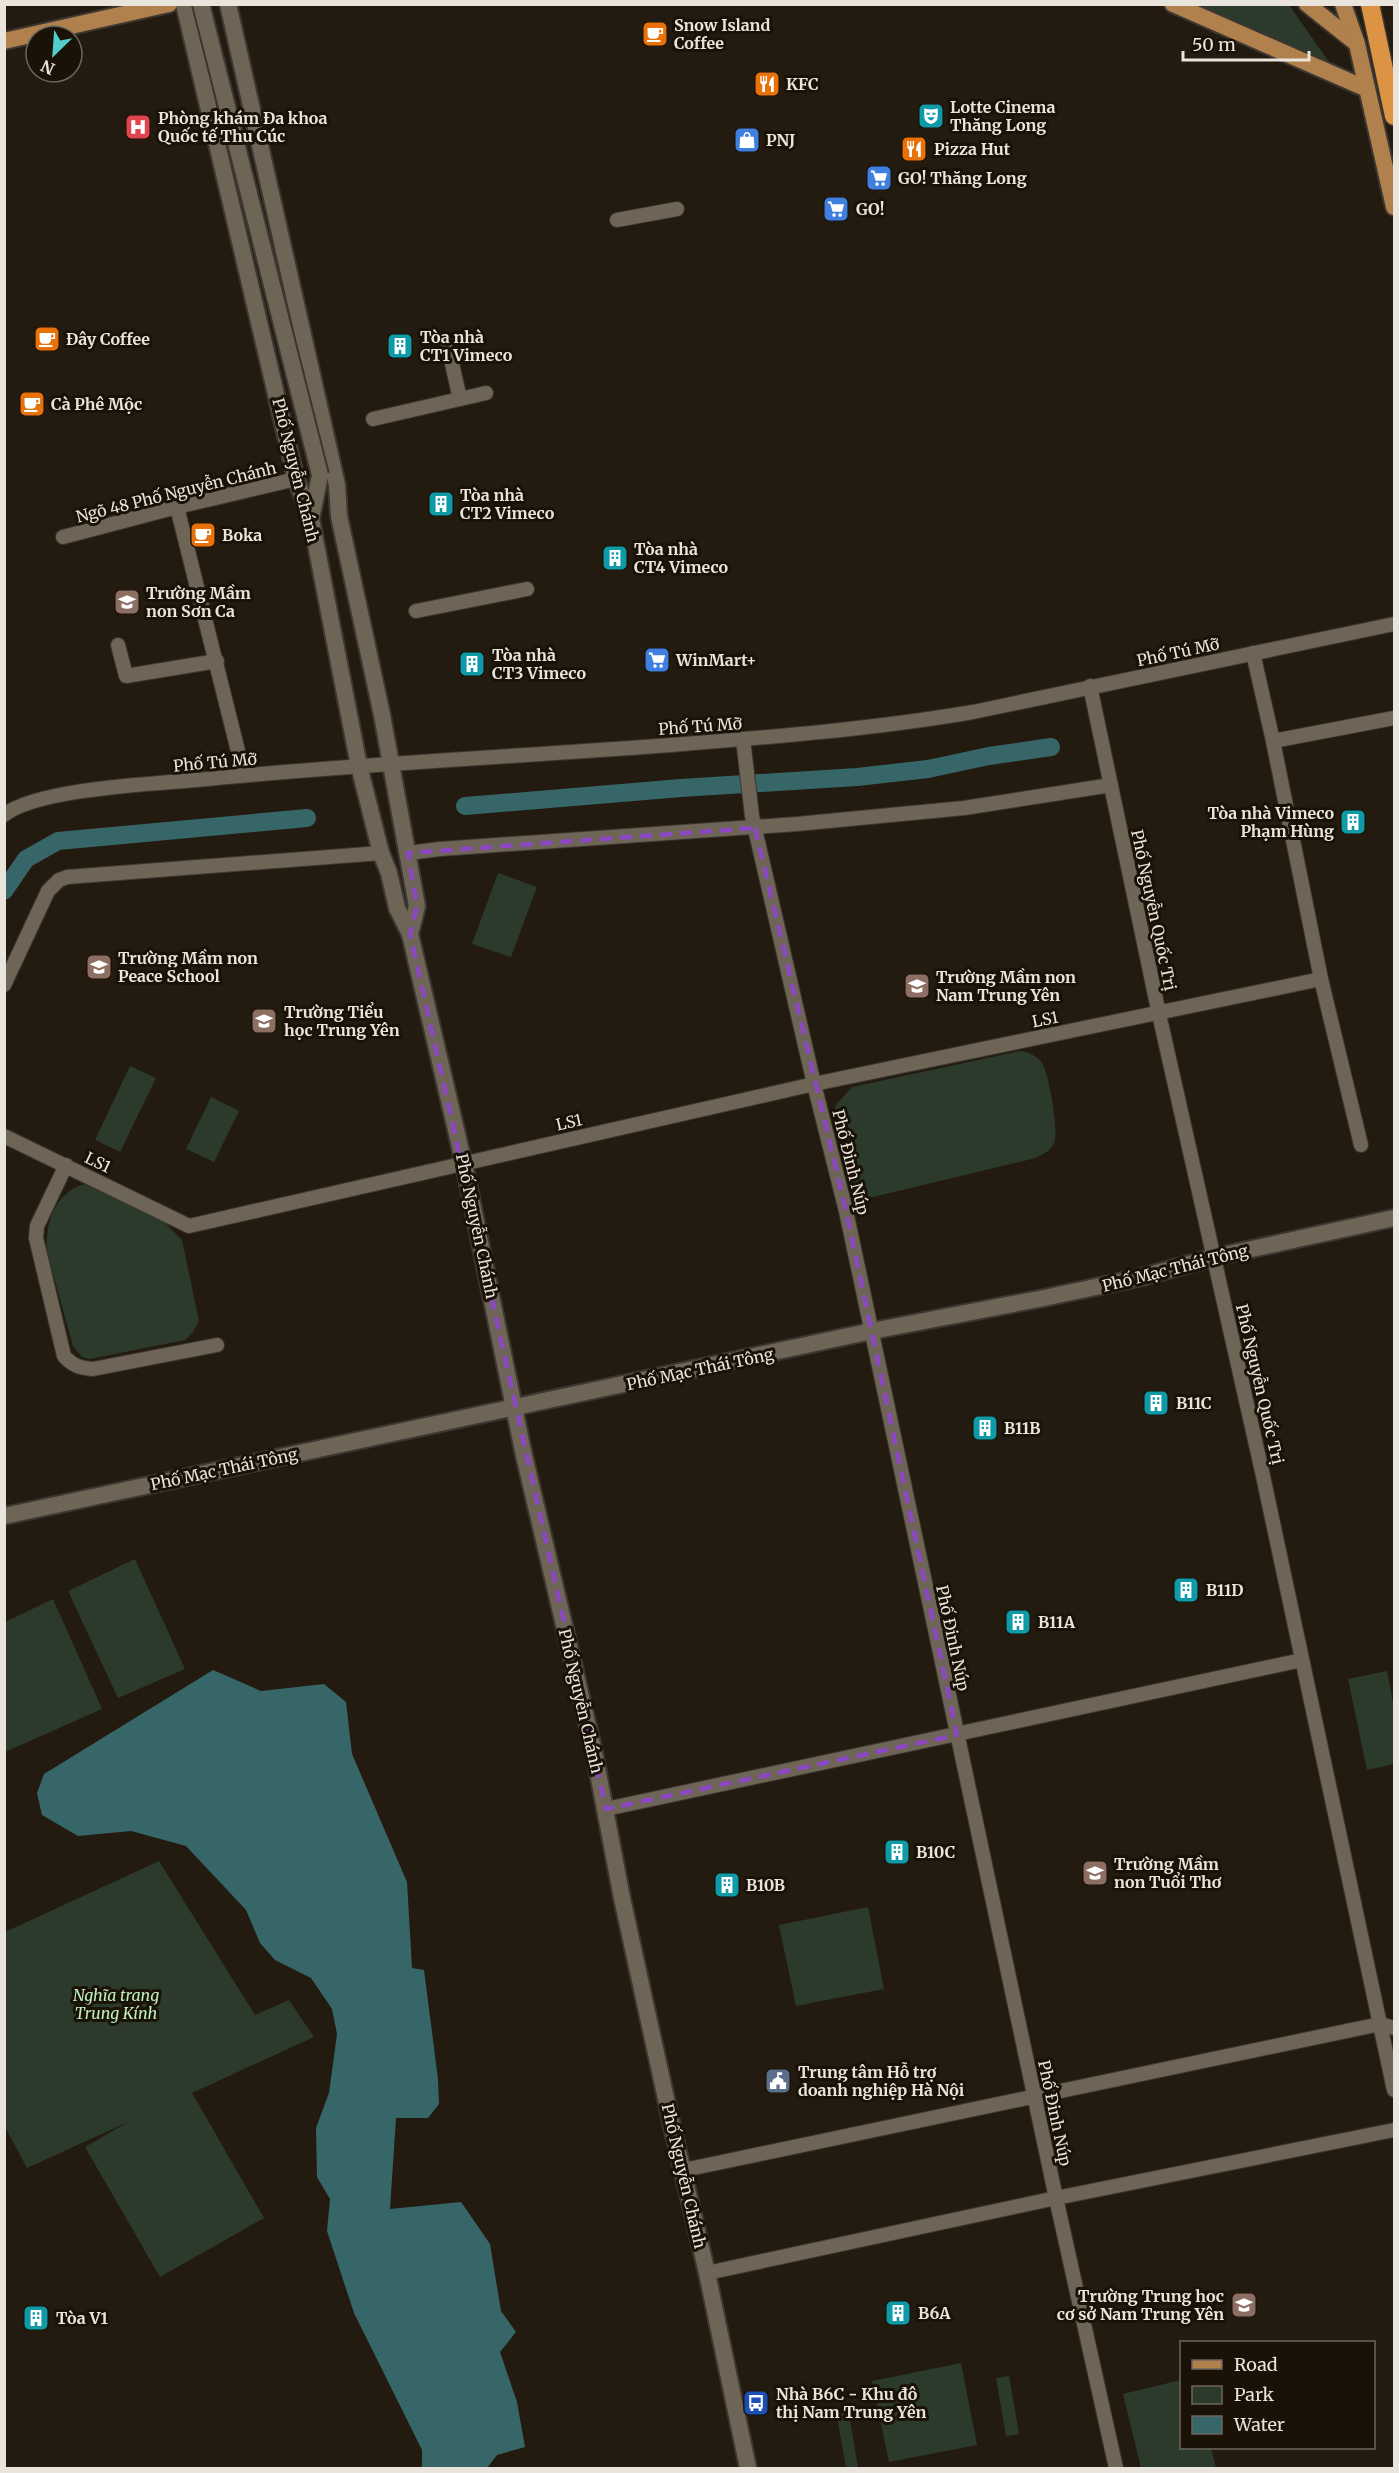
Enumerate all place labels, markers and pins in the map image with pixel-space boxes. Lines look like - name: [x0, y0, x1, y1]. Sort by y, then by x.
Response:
- place label: Snow Island Coffee: [674, 15, 771, 53]
- cafe icon: Snow Island Coffee: [640, 19, 670, 49]
- restaurant icon: KFC: [752, 69, 782, 99]
- place label: KFC: [786, 74, 819, 94]
- place label: Lotte Cinema Thăng Long: [950, 97, 1055, 135]
- theatre icon: Lotte Cinema Thăng Long: [916, 101, 946, 131]
- place label: Phòng khám Đa khoa Quốc tế Thu Cúc: [158, 108, 328, 146]
- hospital icon: Phòng khám Đa khoa Quốc tế Thu Cúc: [123, 112, 153, 142]
- shop icon: PNJ: [732, 125, 762, 155]
- place label: PNJ: [766, 130, 795, 150]
- restaurant icon: Pizza Hut: [899, 134, 929, 164]
- place label: Pizza Hut: [934, 139, 1011, 159]
- supermarket icon: GO! Thăng Long: [864, 163, 894, 193]
- place label: GO! Thăng Long: [898, 168, 1027, 188]
- supermarket icon: GO!: [821, 194, 851, 224]
- place label: GO!: [856, 199, 885, 219]
- cafe icon: Đây Coffee: [32, 324, 62, 354]
- place label: Tòa nhà CT1 Vimeco: [420, 327, 513, 365]
- place label: Đây Coffee: [66, 329, 150, 349]
- building icon: Tòa nhà CT1 Vimeco: [385, 331, 415, 361]
- cafe icon: Cà Phê Mộc: [17, 389, 47, 419]
- place label: Cà Phê Mộc: [51, 394, 142, 414]
- place label: Tòa nhà CT2 Vimeco: [460, 485, 555, 523]
- building icon: Tòa nhà CT2 Vimeco: [426, 489, 456, 519]
- cafe icon: Boka: [188, 520, 218, 550]
- place label: Boka: [222, 525, 262, 545]
- place label: Tòa nhà CT4 Vimeco: [634, 539, 729, 577]
- building icon: Tòa nhà CT4 Vimeco: [600, 543, 630, 573]
- place label: Trường Mầm non Sơn Ca: [146, 583, 251, 621]
- school or university icon: Trường Mầm non Sơn Ca: [112, 587, 142, 617]
- place label: Tòa nhà CT3 Vimeco: [492, 645, 586, 683]
- supermarket icon: WinMart+: [642, 645, 672, 675]
- building icon: Tòa nhà CT3 Vimeco: [457, 649, 487, 679]
- place label: WinMart+: [675, 650, 757, 670]
- place label: Tòa nhà Vimeco Phạm Hùng: [1207, 803, 1334, 841]
- building icon: Tòa nhà Vimeco Phạm Hùng: [1338, 807, 1368, 837]
- place label: Trường Mầm non Peace School: [118, 948, 258, 986]
- school or university icon: Trường Mầm non Peace School: [84, 952, 114, 982]
- place label: Trường Mầm non Nam Trung Yên: [936, 967, 1076, 1005]
- school or university icon: Trường Mầm non Nam Trung Yên: [902, 971, 932, 1001]
- place label: Trường Tiểu học Trung Yên: [284, 1002, 400, 1040]
- school or university icon: Trường Tiểu học Trung Yên: [249, 1006, 279, 1036]
- building icon: B11C: [1141, 1388, 1171, 1418]
- place label: B11C: [1176, 1393, 1212, 1413]
- building icon: B11B: [970, 1413, 1000, 1443]
- place label: B11B: [1004, 1418, 1040, 1438]
- building icon: B11D: [1171, 1575, 1201, 1605]
- place label: B11D: [1206, 1580, 1243, 1600]
- building icon: B11A: [1003, 1607, 1033, 1637]
- place label: B11A: [1038, 1612, 1076, 1632]
- building icon: B10C: [882, 1837, 912, 1867]
- place label: B10C: [916, 1842, 955, 1862]
- place label: Trường Mầm non Tuổi Thơ: [1114, 1854, 1222, 1892]
- school or university icon: Trường Mầm non Tuổi Thơ: [1080, 1858, 1110, 1888]
- building icon: B10B: [712, 1870, 742, 1900]
- place label: B10B: [746, 1875, 785, 1895]
- place label: Trung tâm Hỗ trợ doanh nghiệp Hà Nội: [798, 2062, 965, 2100]
- public building icon: Trung tâm Hỗ trợ doanh nghiệp Hà Nội: [763, 2066, 793, 2096]
- place label: Trường Trung học cơ sở Nam Trung Yên: [1057, 2286, 1224, 2324]
- school or university icon: Trường Trung học cơ sở Nam Trung Yên: [1229, 2290, 1259, 2320]
- building icon: B6A: [883, 2298, 913, 2328]
- building icon: Tòa V1: [21, 2303, 51, 2333]
- place label: B6A: [918, 2303, 951, 2323]
- place label: Tòa V1: [56, 2308, 108, 2328]
- place label: Nhà B6C - Khu đô thị Nam Trung Yên: [776, 2384, 926, 2422]
- bus stop icon: Nhà B6C - Khu đô thị Nam Trung Yên: [741, 2388, 771, 2418]

